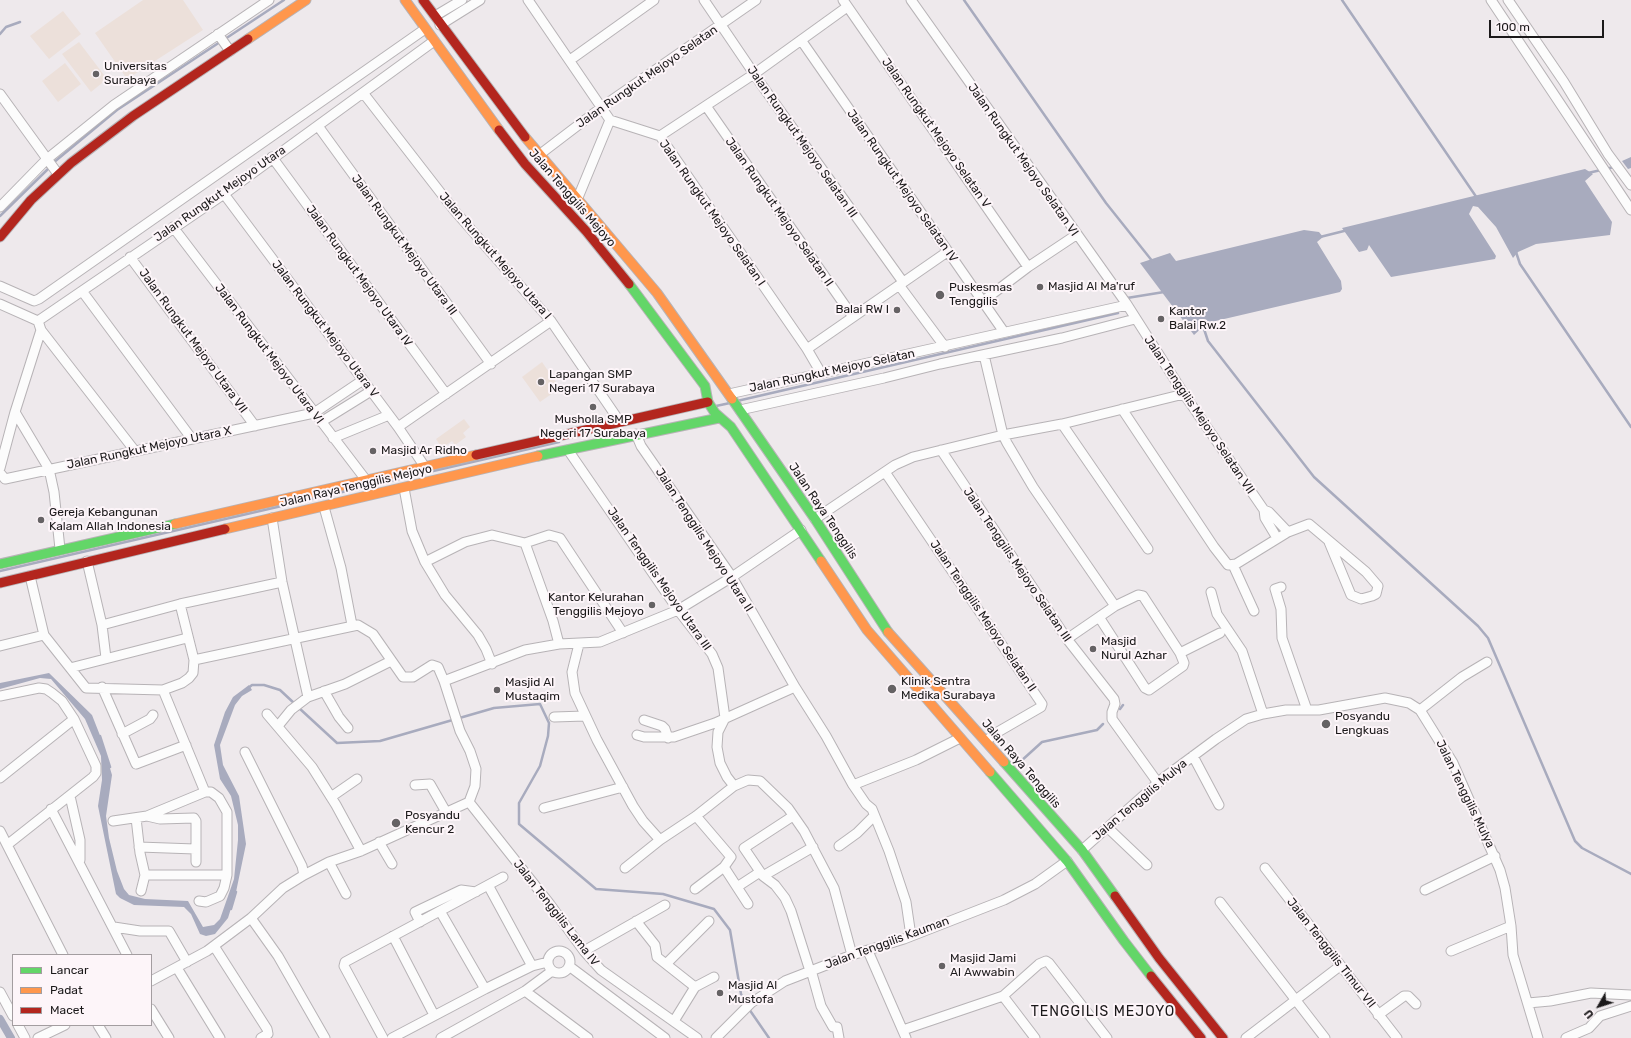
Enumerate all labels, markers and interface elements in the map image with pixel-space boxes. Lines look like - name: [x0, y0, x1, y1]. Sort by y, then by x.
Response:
- scale bar: [1491, 12, 1606, 38]
- text: 100 m: [1496, 20, 1530, 34]
- street label: Jalan Rungkut Mejoyo Selatan: [574, 23, 720, 131]
- street label: Jalan Rungkut Mejoyo Selatan V: [879, 55, 993, 211]
- place label: Universitas Surabaya: [104, 60, 167, 88]
- street label: Jalan Rungkut Mejoyo Selatan III: [744, 63, 860, 221]
- marker: Universitas Surabaya: [91, 69, 101, 79]
- street label: Jalan Rungkut Mejoyo Selatan VI: [965, 81, 1081, 239]
- street label: Jalan Rungkut Mejoyo Selatan IV: [844, 107, 960, 265]
- street label: Jalan Rungkut Mejoyo Selatan II: [722, 135, 836, 289]
- street label: Jalan Rungkut Mejoyo Selatan I: [656, 137, 768, 289]
- street label: Jalan Rungkut Mejoyo Utara: [151, 143, 289, 245]
- street label: Jalan Tenggilis Mejoyo: [526, 146, 618, 250]
- street label: Jalan Rungkut Mejoyo Utara III: [348, 172, 460, 318]
- street label: Jalan Rungkut Mejoyo Utara I: [436, 190, 554, 322]
- street label: Jalan Rungkut Mejoyo Utara IV: [303, 202, 415, 350]
- street label: Jalan Rungkut Mejoyo Utara V: [269, 257, 381, 401]
- street label: Jalan Rungkut Mejoyo Utara VII: [136, 266, 250, 416]
- place label: Masjid Al Ma'ruf: [1048, 280, 1135, 294]
- street label: Jalan Rungkut Mejoyo Utara VI: [212, 281, 326, 427]
- place label: Puskesmas Tenggilis: [949, 281, 1012, 309]
- marker: Masjid Al Ma'ruf: [1035, 282, 1045, 292]
- marker: Puskesmas Tenggilis: [934, 289, 946, 301]
- place label: Balai RW I: [835, 303, 889, 317]
- marker: Balai RW I: [892, 305, 902, 315]
- place label: Kantor Balai Rw.2: [1169, 305, 1226, 333]
- marker: Kantor Balai Rw.2: [1156, 314, 1166, 324]
- street label: Jalan Tenggilis Mejoyo Selatan VII: [1141, 333, 1257, 497]
- street label: Jalan Rungkut Mejoyo Selatan: [748, 346, 916, 396]
- place label: Lapangan SMP Negeri 17 Surabaya: [549, 368, 655, 396]
- marker: Lapangan SMP Negeri 17 Surabaya: [536, 377, 546, 387]
- marker: Musholla SMP Negeri 17 Surabaya: [588, 402, 598, 412]
- place label: Musholla SMP Negeri 17 Surabaya: [540, 413, 646, 441]
- street label: Jalan Rungkut Mejoyo Utara X: [65, 423, 233, 473]
- place label: Masjid Ar Ridho: [381, 444, 467, 458]
- marker: Masjid Ar Ridho: [368, 446, 378, 456]
- street label: Jalan Raya Tenggilis: [785, 460, 861, 562]
- street label: Jalan Raya Tenggilis Mejoyo: [279, 462, 433, 510]
- street label: Jalan Tenggilis Mejoyo Utara II: [652, 465, 756, 615]
- street label: Jalan Tenggilis Mejoyo Selatan III: [960, 485, 1074, 645]
- street label: Jalan Tenggilis Mejoyo Utara III: [604, 505, 714, 653]
- place label: Gereja Kebangunan Kalam Allah Indonesia: [49, 506, 171, 534]
- marker: Gereja Kebangunan Kalam Allah Indonesia: [36, 515, 46, 525]
- street label: Jalan Tenggilis Mejoyo Selatan II: [927, 537, 1039, 695]
- place label: Kantor Kelurahan Tenggilis Mejoyo: [548, 591, 644, 619]
- marker: Kantor Kelurahan Tenggilis Mejoyo: [647, 600, 657, 610]
- place label: Masjid Nurul Azhar: [1101, 635, 1167, 663]
- marker: Masjid Nurul Azhar: [1088, 644, 1098, 654]
- place label: Klinik Sentra Medika Surabaya: [901, 675, 995, 703]
- place label: Masjid Al Mustaqim: [505, 676, 560, 704]
- marker: Klinik Sentra Medika Surabaya: [886, 683, 898, 695]
- marker: Masjid Al Mustaqim: [492, 685, 502, 695]
- place label: Posyandu Lengkuas: [1335, 710, 1390, 738]
- street label: Jalan Raya Tenggilis: [978, 717, 1064, 811]
- marker: Posyandu Lengkuas: [1320, 718, 1332, 730]
- street label: Jalan Tenggilis Mulya: [1433, 738, 1497, 850]
- street label: Jalan Tenggilis Mulya: [1090, 756, 1190, 844]
- place label: Posyandu Kencur 2: [405, 809, 460, 837]
- marker: Posyandu Kencur 2: [390, 817, 402, 829]
- street label: Jalan Tenggilis Lama IV: [510, 857, 602, 969]
- street label: Jalan Tenggilis Timur VII: [1284, 895, 1378, 1011]
- street label: Jalan Tenggilis Kauman: [823, 914, 951, 972]
- place label: Masjid Jami Al Awwabin: [950, 952, 1016, 980]
- legend: [12, 954, 152, 1026]
- marker: Masjid Jami Al Awwabin: [937, 961, 947, 971]
- text: Lancar: [50, 963, 88, 977]
- place label: Masjid Al Mustofa: [728, 979, 777, 1007]
- text: Padat: [50, 983, 83, 997]
- north arrow: [1579, 986, 1619, 1026]
- marker: Masjid Al Mustofa: [715, 988, 725, 998]
- text: Macet: [50, 1003, 84, 1017]
- district label: TENGGILIS MEJOYO: [1031, 1004, 1175, 1020]
- text: U: [1582, 1007, 1597, 1021]

